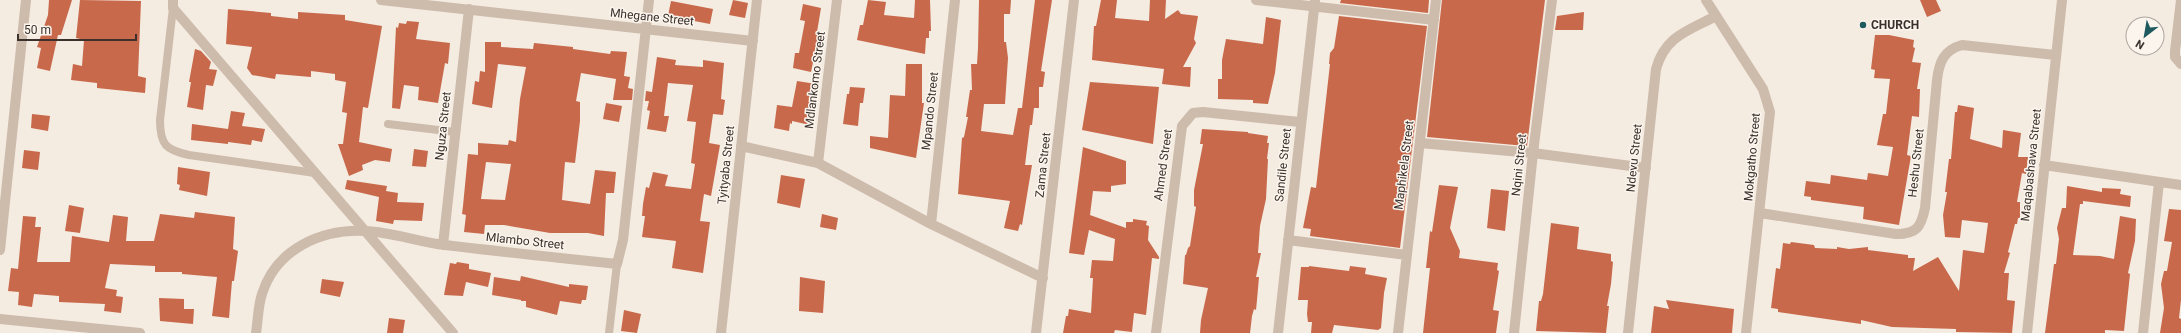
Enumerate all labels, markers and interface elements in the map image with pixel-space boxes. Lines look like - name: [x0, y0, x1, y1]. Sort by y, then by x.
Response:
- street label: Mhegane Street: [609, 6, 695, 28]
- scale bar: [18, 16, 136, 42]
- north arrow: [2125, 16, 2165, 56]
- place label: CHURCH: [1871, 18, 1919, 32]
- marker: CHURCH: [1858, 20, 1868, 30]
- text: 50 m: [24, 23, 51, 37]
- street label: Mdlankomo Street: [802, 30, 828, 130]
- text: N: [2133, 36, 2147, 52]
- street label: Mpando Street: [919, 71, 941, 151]
- street label: Nguza Street: [432, 91, 454, 161]
- street label: Maqabashawa Street: [2018, 108, 2044, 222]
- street label: Mokgatho Street: [1741, 112, 1763, 202]
- street label: Maphikela Street: [1392, 120, 1416, 210]
- street label: Ndevu Street: [1623, 123, 1645, 193]
- street label: Tyityaba Street: [715, 125, 737, 205]
- street label: Sandile Street: [1272, 127, 1294, 202]
- street label: Ahmed Street: [1151, 128, 1175, 202]
- street label: Heshu Street: [1905, 128, 1927, 198]
- street label: Zama Street: [1033, 132, 1053, 198]
- street label: Nqini Street: [1509, 133, 1529, 197]
- street label: Mlambo Street: [485, 230, 565, 252]

